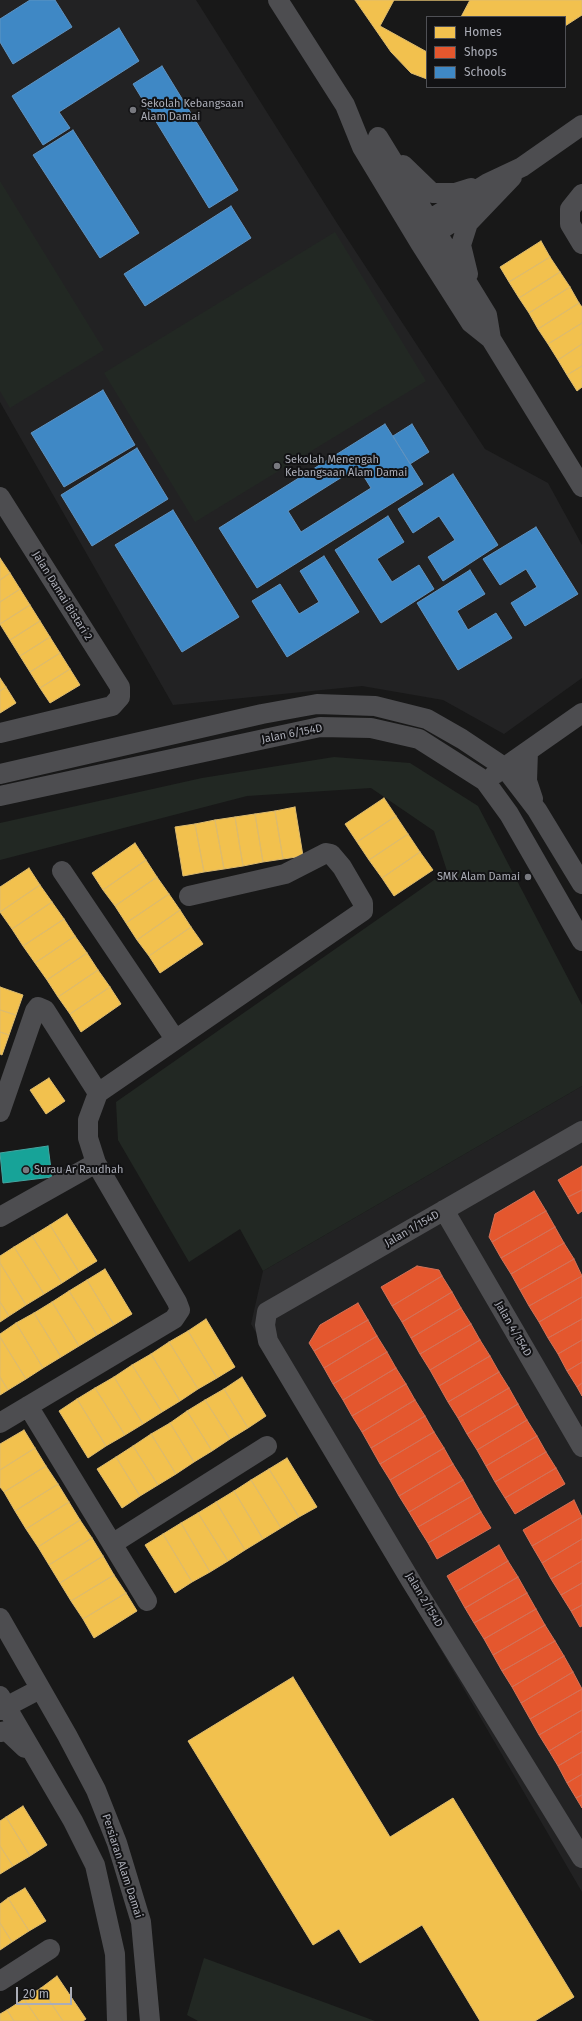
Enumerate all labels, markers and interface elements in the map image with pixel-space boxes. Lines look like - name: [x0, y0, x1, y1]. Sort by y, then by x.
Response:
- legend: [426, 16, 566, 88]
- text: Homes: [464, 25, 502, 39]
- text: Shops: [464, 45, 497, 59]
- text: Schools: [464, 65, 506, 79]
- place label: Sekolah Kebangsaan Alam Damai: [141, 97, 244, 123]
- marker: Sekolah Kebangsaan Alam Damai: [128, 105, 138, 115]
- place label: Sekolah Menengah Kebangsaan Alam Damai: [285, 453, 407, 479]
- marker: Sekolah Menengah Kebangsaan Alam Damai: [272, 461, 282, 471]
- street label: Jalan Damai Bistari 2: [29, 549, 95, 643]
- street label: Jalan 6/154D: [260, 722, 324, 746]
- place label: SMK Alam Damai: [437, 870, 520, 884]
- marker: SMK Alam Damai: [523, 872, 533, 882]
- place label: Surau Ar Raudhah: [34, 1163, 123, 1177]
- marker: Surau Ar Raudhah: [21, 1165, 31, 1175]
- street label: Jalan 1/154D: [382, 1208, 442, 1250]
- street label: Jalan 4/154D: [492, 1299, 534, 1359]
- street label: Jalan 2/154D: [403, 1570, 445, 1630]
- street label: Persiaran Alam Damai: [99, 1812, 145, 1920]
- scale bar: [18, 1979, 74, 2005]
- text: 20 m: [23, 1987, 49, 2001]

